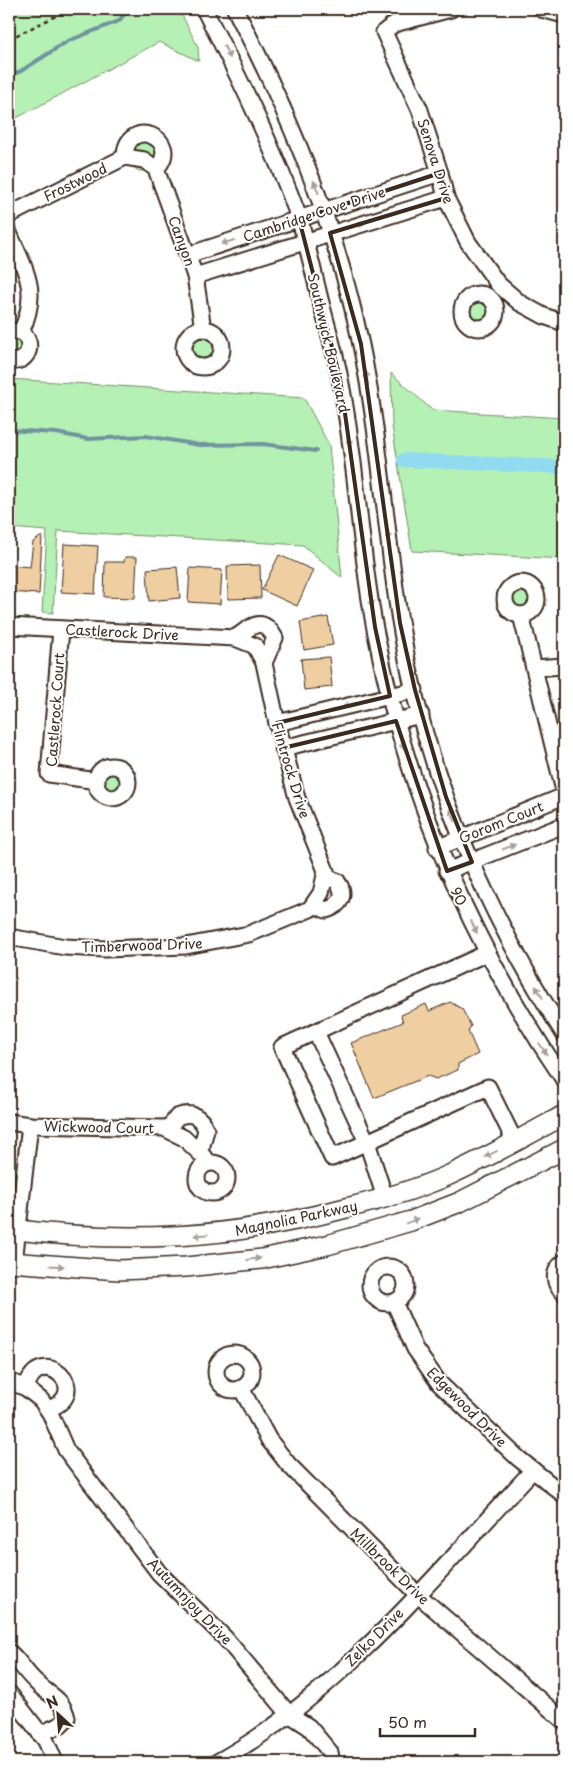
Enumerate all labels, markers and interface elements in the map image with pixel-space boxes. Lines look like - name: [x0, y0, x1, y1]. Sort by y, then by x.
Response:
- one-way arrow: [223, 45, 231, 59]
- street label: Senova Drive: [412, 116, 460, 207]
- street label: Frostwood: [40, 158, 110, 206]
- one-way arrow: [311, 180, 319, 194]
- street label: Cambridge Cove Drive: [240, 181, 388, 247]
- street label: Canyon: [163, 213, 201, 269]
- one-way arrow: [351, 220, 366, 228]
- one-way arrow: [220, 239, 235, 247]
- street label: Southwyck Boulevard: [303, 271, 355, 415]
- one-way arrow: [362, 369, 370, 385]
- one-way arrow: [346, 431, 354, 447]
- one-way arrow: [385, 530, 393, 546]
- one-way arrow: [367, 592, 375, 608]
- street label: Castlerock Drive: [65, 619, 179, 645]
- street label: Castlerock Court: [41, 652, 69, 768]
- one-way arrow: [343, 701, 358, 709]
- street label: Flintrock Drive: [266, 719, 316, 821]
- one-way arrow: [399, 736, 407, 751]
- street label: Gorom Court: [456, 795, 547, 849]
- one-way arrow: [449, 807, 456, 822]
- one-way arrow: [501, 843, 516, 850]
- street label: 90: [446, 883, 472, 909]
- one-way arrow: [470, 920, 478, 934]
- street label: Timberwood Drive: [81, 932, 203, 958]
- one-way arrow: [534, 986, 543, 999]
- one-way arrow: [538, 1042, 548, 1056]
- street label: Wickwood Court: [44, 1116, 155, 1138]
- one-way arrow: [483, 1150, 498, 1159]
- street label: Magnolia Parkway: [233, 1195, 359, 1241]
- one-way arrow: [404, 1216, 419, 1224]
- one-way arrow: [193, 1231, 209, 1239]
- one-way arrow: [246, 1255, 262, 1263]
- one-way arrow: [50, 1262, 66, 1270]
- street label: Edgewood Drive: [422, 1362, 512, 1452]
- street label: Millbrook Drive: [346, 1523, 434, 1609]
- street label: Autumnjoy Drive: [143, 1553, 237, 1649]
- street label: Zelko Drive: [340, 1603, 408, 1671]
- north arrow: [32, 1688, 82, 1738]
- text: N: [42, 1690, 62, 1714]
- scale bar: [380, 1706, 476, 1738]
- text: 50 m: [388, 1710, 427, 1733]

